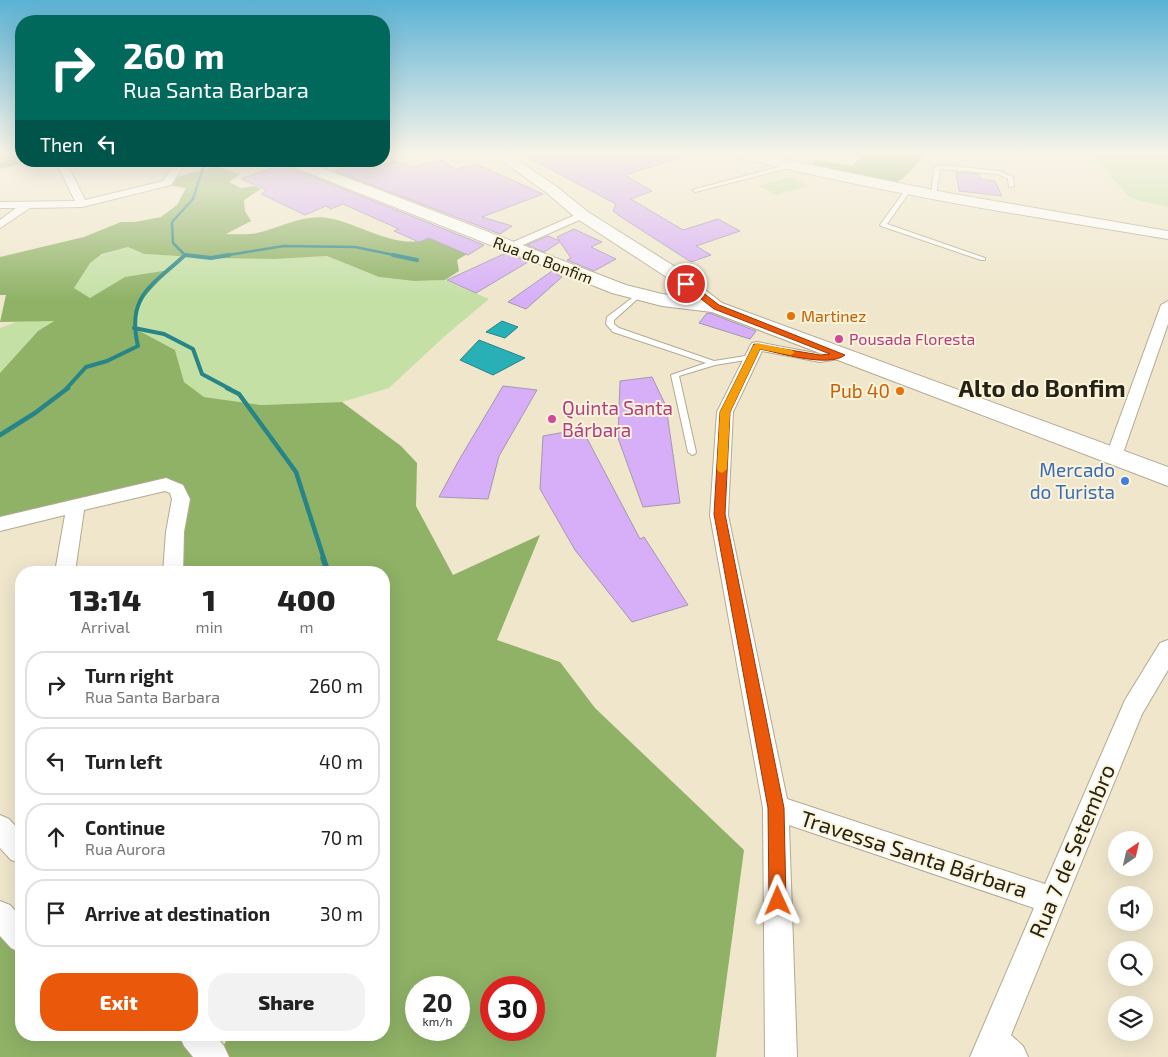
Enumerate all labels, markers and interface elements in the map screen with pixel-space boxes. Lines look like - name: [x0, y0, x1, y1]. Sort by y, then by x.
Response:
- text: 260 m: [123, 34, 224, 76]
- icon: right: [40, 35, 105, 100]
- text: Rua Santa Barbara: [123, 76, 309, 102]
- icon: left: [93, 130, 121, 158]
- text: Then: [40, 133, 83, 156]
- street label: Rua do Bonfim: [491, 232, 596, 287]
- pin: [665, 263, 707, 305]
- icon: arrive: [672, 270, 700, 298]
- place label: Martinez: [801, 306, 866, 325]
- marker: Martinez: [785, 310, 797, 322]
- place label: Pousada Floresta: [849, 329, 975, 348]
- marker: Pousada Floresta: [833, 333, 845, 345]
- district label: Alto do Bonfim: [958, 373, 1126, 402]
- place label: Pub 40: [830, 379, 890, 402]
- marker: Pub 40: [894, 385, 906, 397]
- place label: Quinta Santa Bárbara: [562, 396, 673, 441]
- marker: Quinta Santa Bárbara: [546, 413, 558, 425]
- place label: Mercado do Turista: [1030, 458, 1115, 503]
- marker: Mercado do Turista: [1119, 475, 1131, 487]
- text: 13:14: [69, 581, 141, 617]
- text: 1: [202, 581, 216, 617]
- text: 400: [277, 581, 336, 617]
- text: Arrival: [81, 617, 130, 636]
- text: min: [196, 617, 223, 636]
- text: m: [299, 617, 313, 636]
- text: Turn right: [85, 664, 173, 687]
- icon: right: [42, 671, 70, 699]
- text: 260 m: [309, 674, 363, 697]
- text: Rua Santa Barbara: [85, 687, 220, 706]
- icon: left: [42, 747, 70, 775]
- text: Turn left: [85, 750, 162, 773]
- text: 40 m: [319, 750, 363, 773]
- street label: Rua 7 de Setembro: [1023, 760, 1119, 941]
- street label: Travessa Santa Bárbara: [798, 804, 1031, 902]
- text: Continue: [85, 816, 165, 839]
- icon: ahead: [42, 823, 70, 851]
- text: 70 m: [321, 826, 363, 849]
- north arrow: [1108, 831, 1152, 876]
- map controls: [1108, 831, 1153, 1041]
- text: Rua Aurora: [85, 839, 166, 858]
- position arrow: [751, 874, 803, 926]
- button: sound: [1108, 886, 1153, 931]
- icon: arrive: [42, 899, 70, 927]
- text: Arrive at destination: [85, 902, 270, 925]
- text: 30 m: [320, 902, 363, 925]
- button: search: [1108, 941, 1153, 986]
- button: Exit: [40, 973, 198, 1031]
- button: Share: [208, 973, 365, 1031]
- speed limit sign: 30: [480, 976, 545, 1041]
- text: 20: [422, 987, 453, 1017]
- button: layers: [1108, 996, 1153, 1041]
- text: km/h: [423, 1014, 452, 1028]

